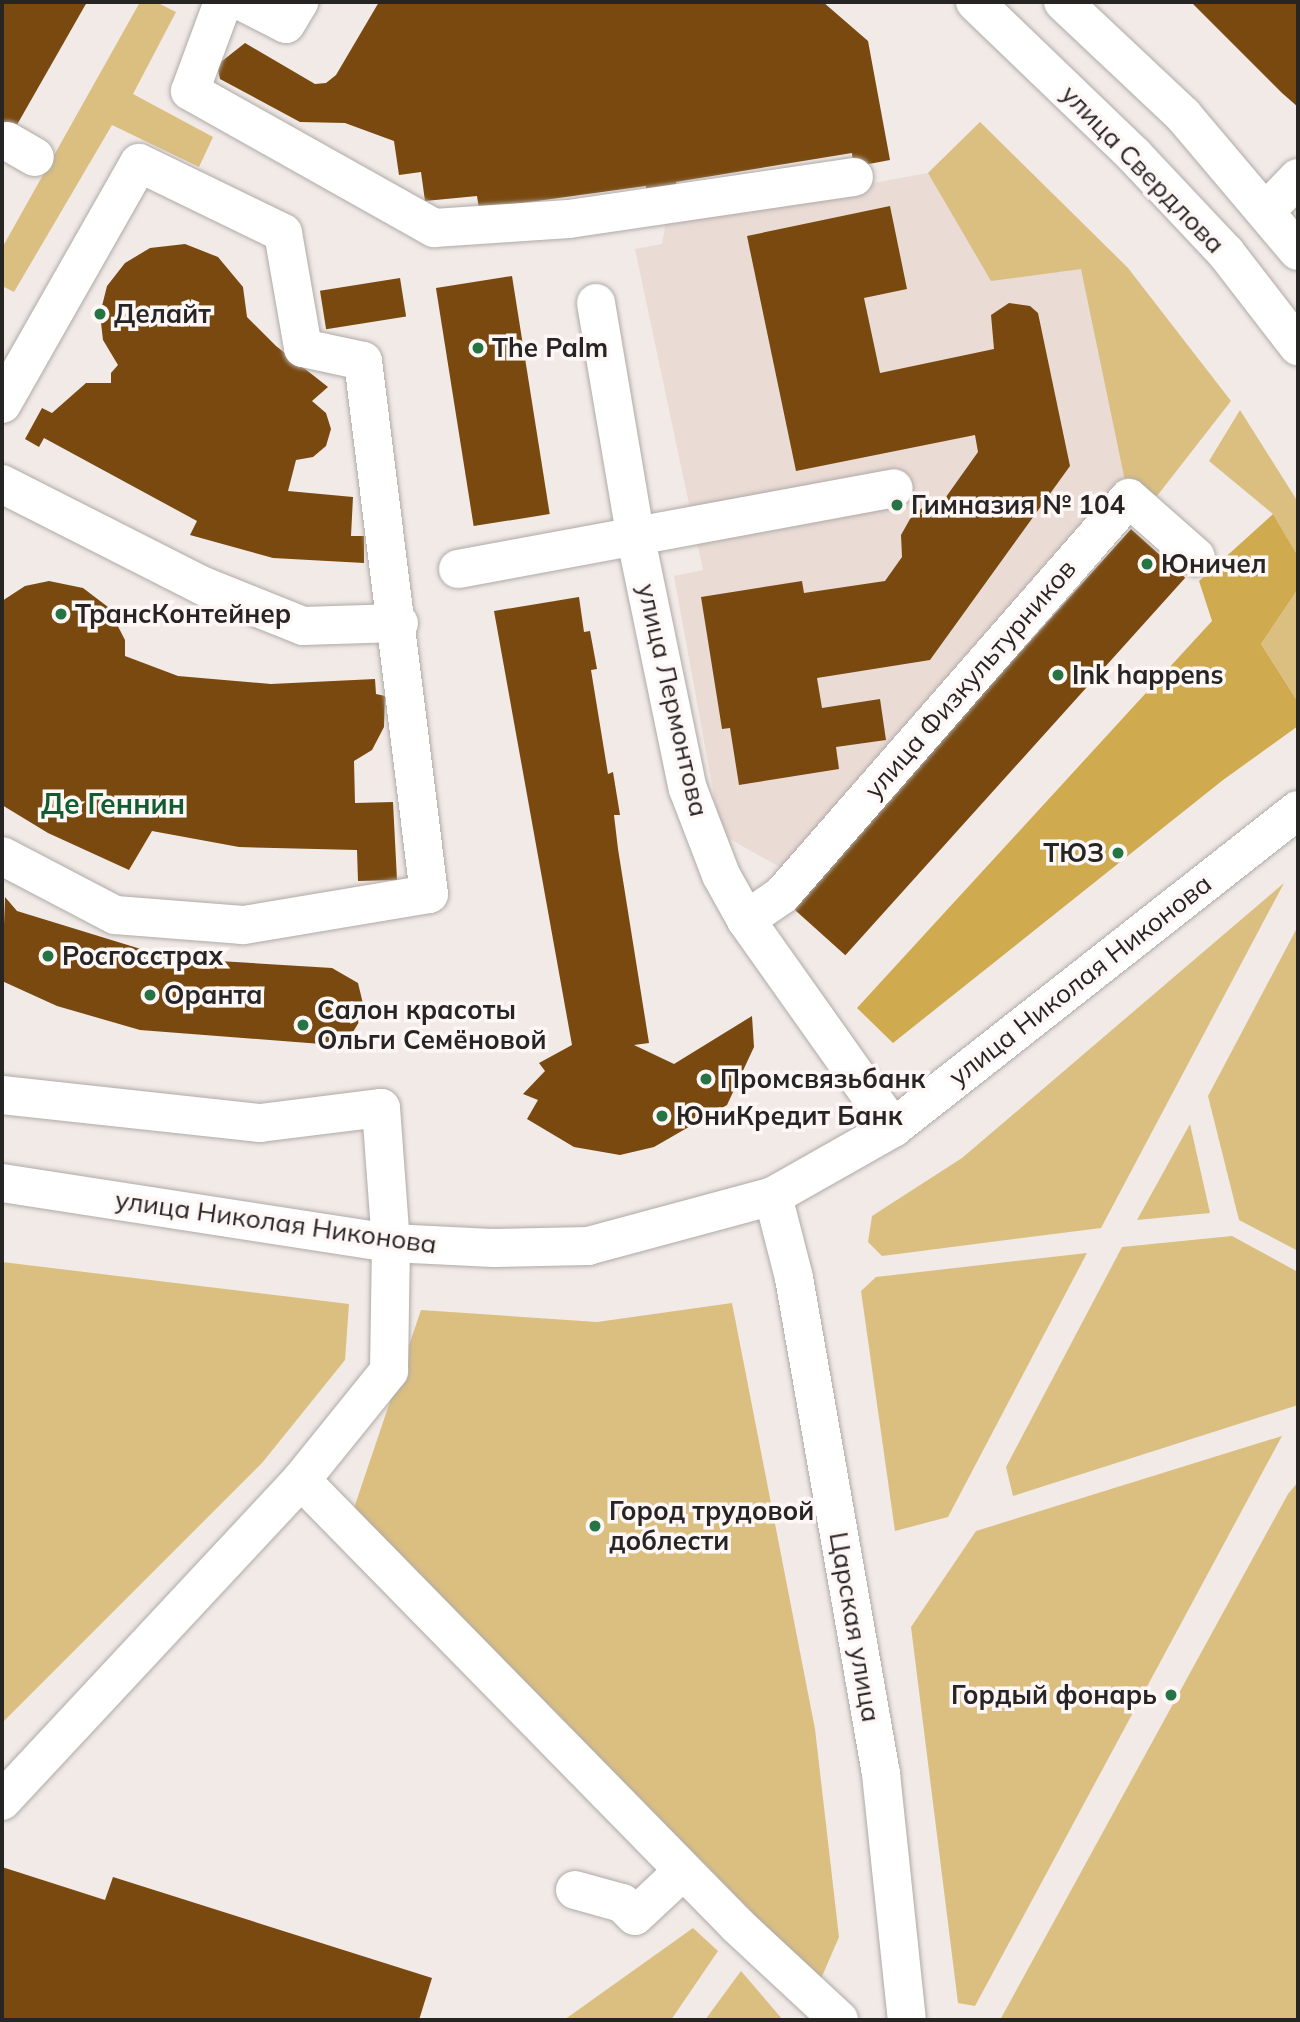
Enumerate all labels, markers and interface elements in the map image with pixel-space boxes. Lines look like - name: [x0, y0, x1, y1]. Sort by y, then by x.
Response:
- street label: улица Свердлова: [1055, 78, 1231, 260]
- place label: Делайт: [114, 298, 211, 330]
- marker: Делайт: [92, 306, 108, 322]
- place label: The Palm: [492, 332, 608, 364]
- marker: The Palm: [470, 340, 486, 356]
- place label: Гимназия № 104: [911, 489, 1125, 521]
- marker: Гимназия № 104: [889, 497, 905, 513]
- place label: Юничел: [1161, 548, 1267, 580]
- street label: улица Физкультурников: [858, 553, 1082, 805]
- marker: Юничел: [1139, 556, 1155, 572]
- street label: улица Лермонтова: [631, 581, 715, 819]
- place label: ТрансКонтейнер: [75, 598, 291, 630]
- marker: ТрансКонтейнер: [53, 606, 69, 622]
- place label: Ink happens: [1072, 659, 1224, 691]
- marker: Ink happens: [1050, 667, 1066, 683]
- district label: Де Геннин: [41, 787, 185, 821]
- place label: ТЮЗ: [1043, 837, 1104, 869]
- marker: ТЮЗ: [1110, 845, 1126, 861]
- street label: улица Николая Никонова: [943, 868, 1217, 1092]
- place label: Росгосстрах: [62, 940, 223, 972]
- marker: Росгосстрах: [40, 948, 56, 964]
- place label: Оранта: [164, 979, 263, 1011]
- marker: Оранта: [142, 987, 158, 1003]
- place label: Салон красоты Ольги Семёновой: [317, 994, 547, 1056]
- marker: Салон красоты Ольги Семёновой: [295, 1017, 311, 1033]
- place label: Промсвязьбанк: [720, 1063, 925, 1095]
- marker: Промсвязьбанк: [698, 1071, 714, 1087]
- place label: ЮниКредит Банк: [676, 1100, 902, 1132]
- marker: ЮниКредит Банк: [654, 1108, 670, 1124]
- street label: улица Николая Никонова: [113, 1184, 439, 1260]
- place label: Город трудовой доблести: [609, 1495, 814, 1556]
- marker: Город трудовой доблести: [587, 1518, 603, 1534]
- street label: Царская улица: [823, 1530, 887, 1724]
- place label: Гордый фонарь: [951, 1679, 1157, 1711]
- marker: Гордый фонарь: [1163, 1687, 1179, 1703]

